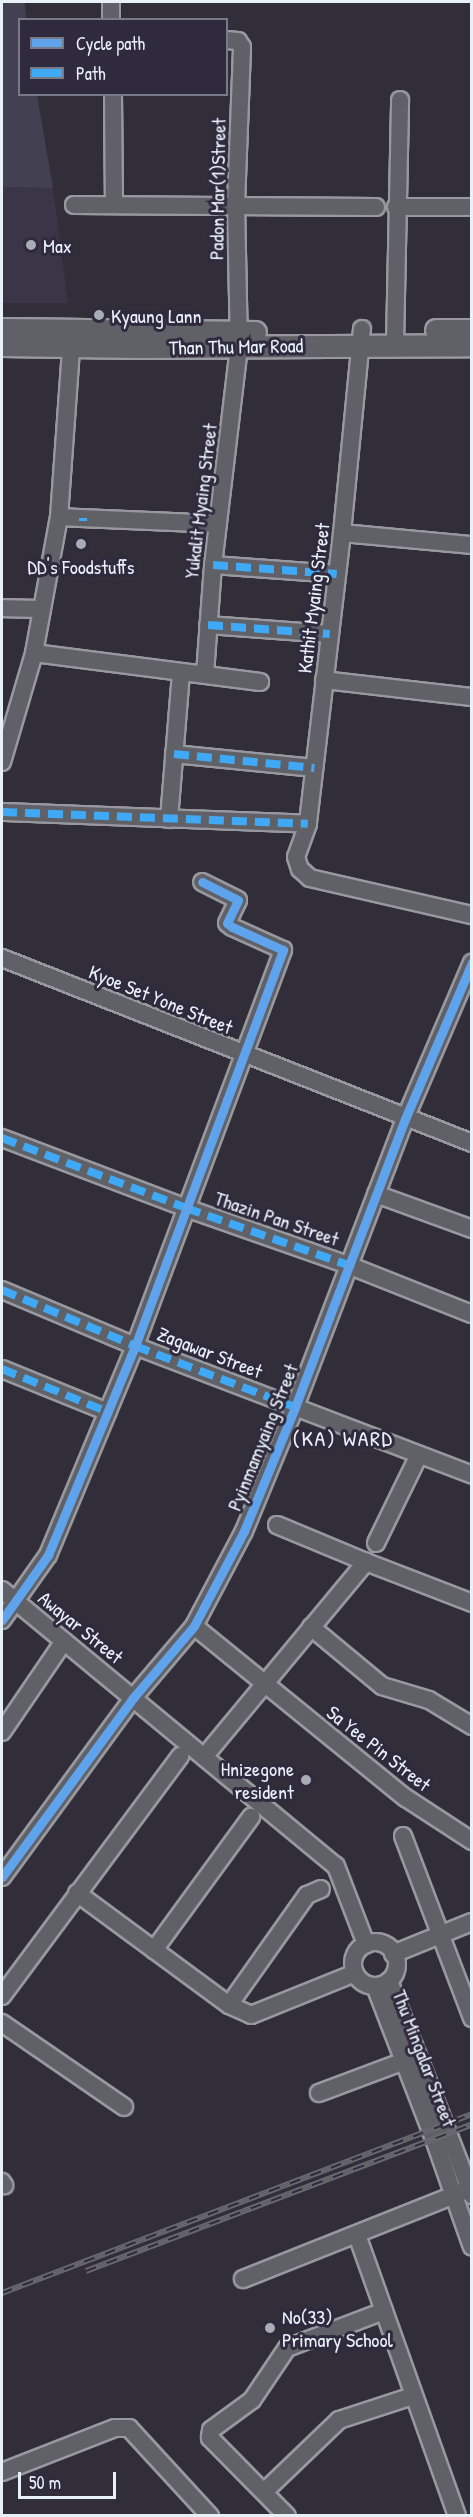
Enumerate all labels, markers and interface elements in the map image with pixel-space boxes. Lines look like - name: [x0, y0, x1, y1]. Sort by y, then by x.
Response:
- legend: [18, 18, 228, 96]
- text: Cycle path: [76, 31, 145, 56]
- text: Path: [76, 61, 105, 86]
- street label: Padon Mar(1)Street: [204, 118, 230, 260]
- place label: Max: [43, 233, 72, 257]
- marker: Max: [24, 238, 38, 252]
- place label: Kyaung Lann: [111, 303, 202, 327]
- marker: Kyaung Lann: [92, 308, 106, 322]
- street label: Than Thu Mar Road: [169, 333, 303, 359]
- street label: Yukalit Myaing Street: [179, 422, 221, 580]
- street label: Kathit Myaing Street: [292, 521, 334, 675]
- marker: DD's Foodstuffs: [74, 537, 88, 551]
- place label: DD's Foodstuffs: [28, 554, 134, 578]
- street label: Kyoe Set Yone Street: [85, 959, 237, 1039]
- street label: Thazin Pan Street: [212, 1186, 342, 1250]
- street label: Zagawar Street: [154, 1321, 266, 1383]
- street label: Pyinmamyaing Street: [222, 1360, 302, 1514]
- district label: (KA) WARD: [293, 1426, 393, 1452]
- street label: Awayar Street: [34, 1586, 128, 1668]
- street label: Sa Yee Pin Street: [322, 1700, 436, 1796]
- place label: Hnizegone resident: [221, 1756, 294, 1803]
- marker: Hnizegone resident: [299, 1773, 313, 1787]
- street label: Thu Mingalar Street: [388, 1986, 462, 2130]
- place label: No(33) Primary School: [282, 2304, 393, 2351]
- marker: No(33) Primary School: [263, 2321, 277, 2335]
- scale bar: [21, 2460, 118, 2498]
- text: 50 m: [29, 2470, 61, 2495]

